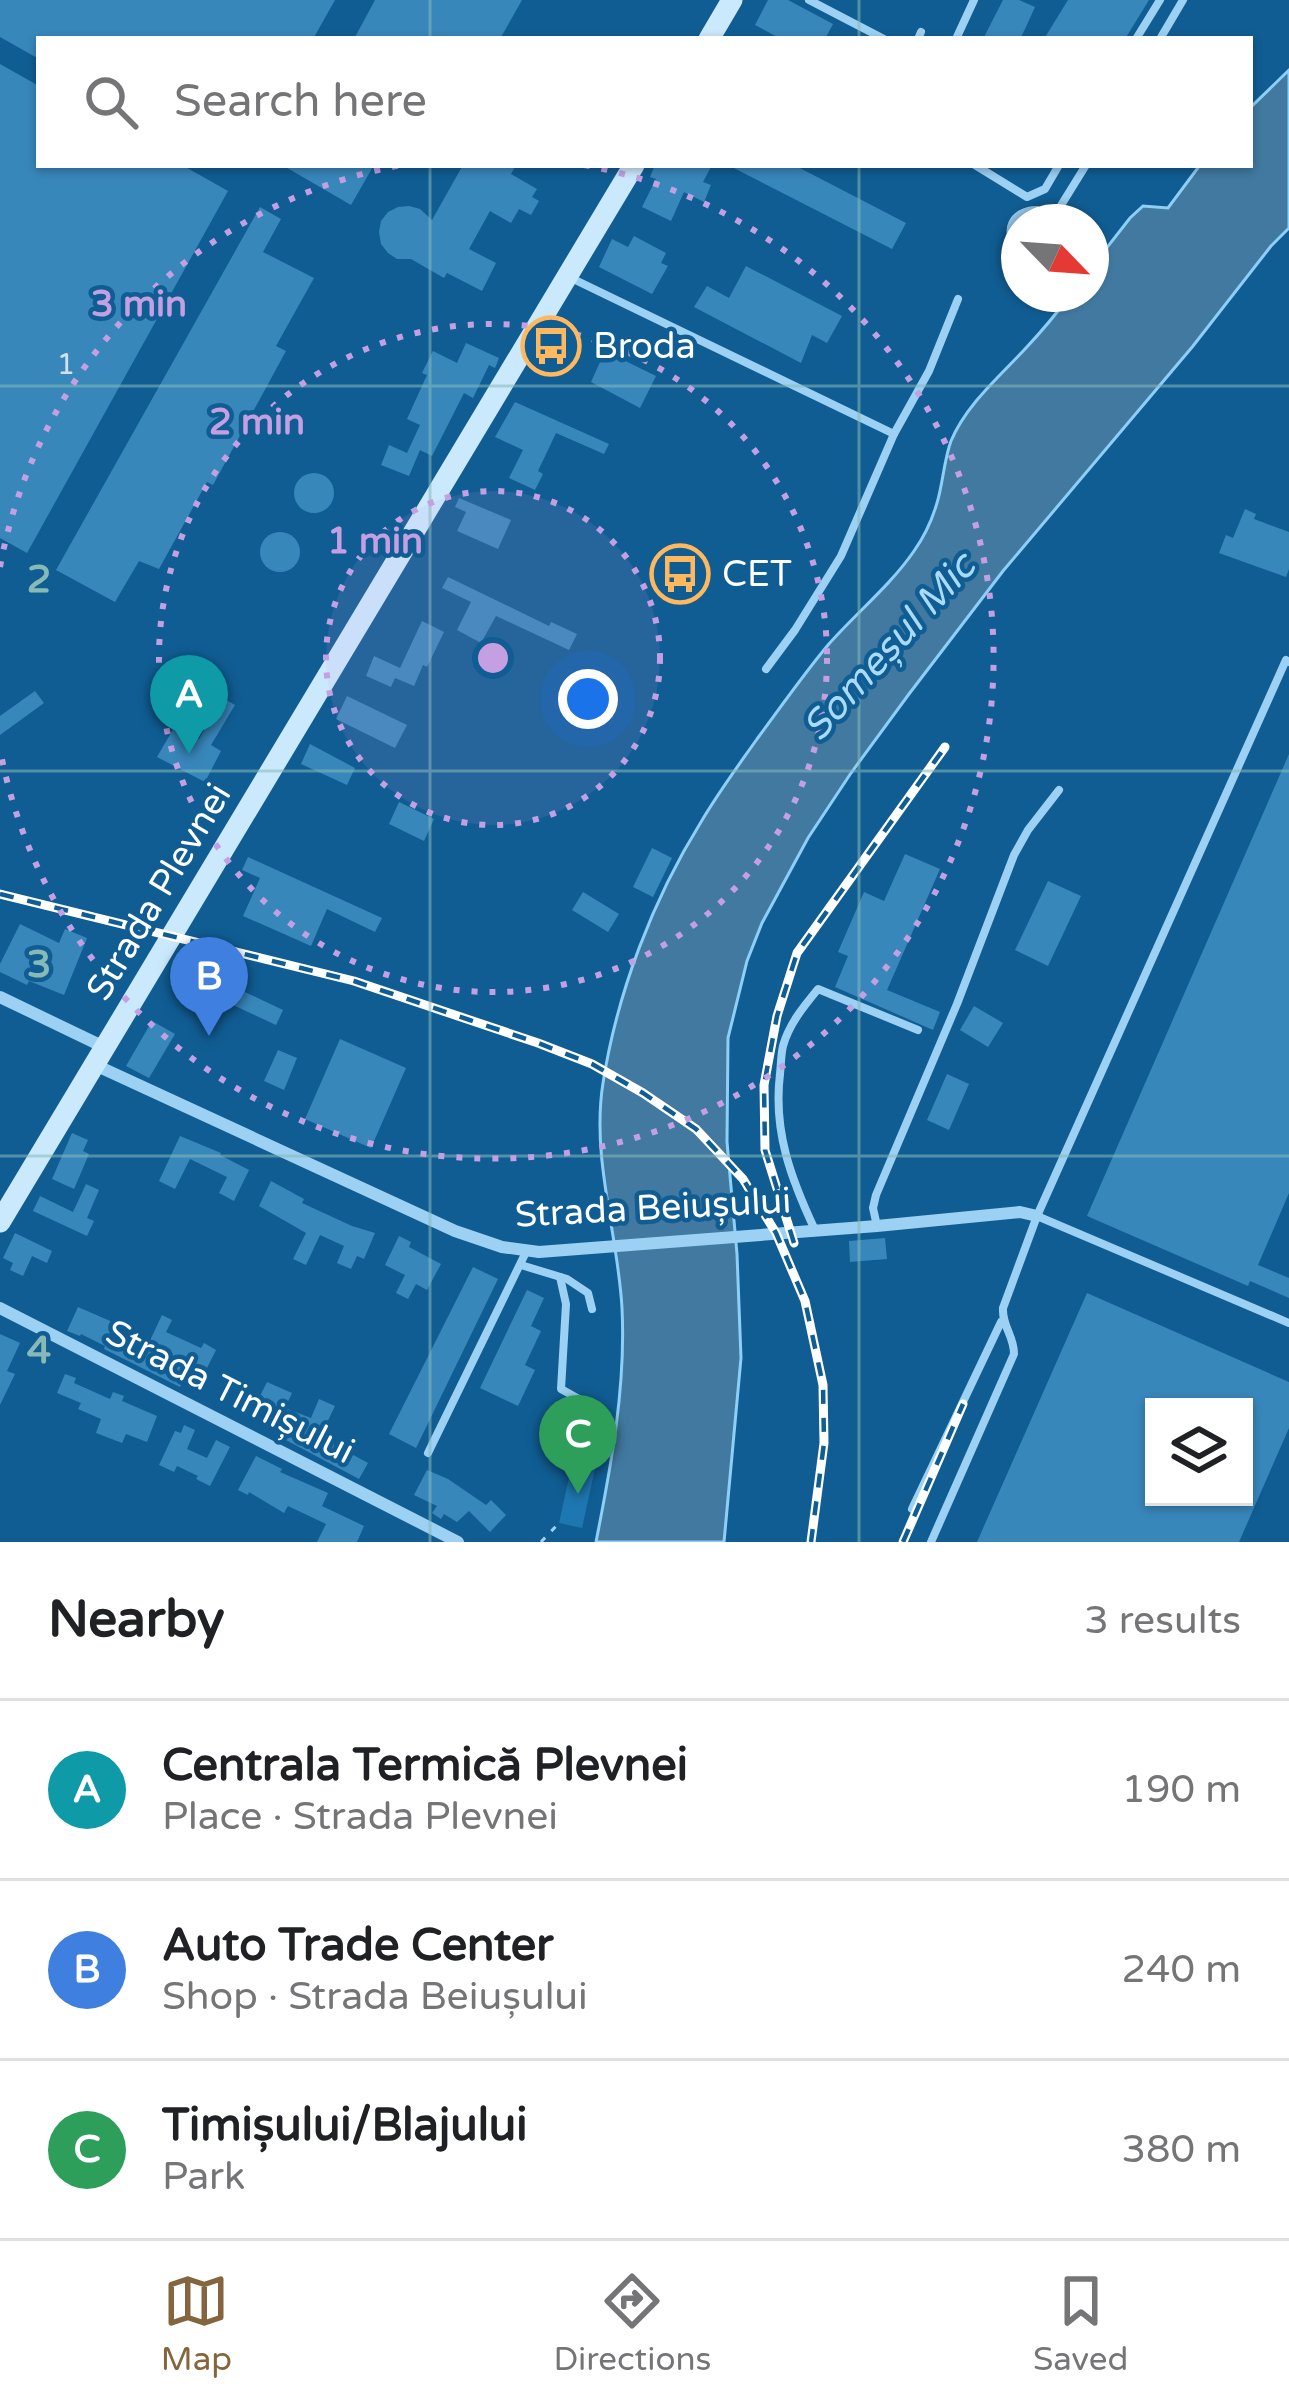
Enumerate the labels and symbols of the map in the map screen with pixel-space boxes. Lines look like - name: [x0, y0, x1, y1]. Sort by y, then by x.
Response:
- north arrow: [1001, 204, 1109, 312]
- text: 3 min: [91, 283, 187, 326]
- bus stop icon: Broda: [520, 315, 582, 377]
- place label: Broda: [593, 325, 696, 368]
- house number: 1: [57, 346, 75, 383]
- text: 2 min: [209, 401, 305, 444]
- text: 1 min: [327, 520, 423, 563]
- water label: Someșul Mic: [793, 541, 987, 750]
- bus stop icon: CET: [649, 543, 711, 605]
- place label: CET: [722, 553, 792, 596]
- text: 2: [27, 556, 51, 603]
- centre of rings: [472, 637, 514, 679]
- pin: A: [150, 655, 228, 754]
- your location: [558, 669, 618, 729]
- street label: Strada Plevnei: [77, 776, 241, 1008]
- pin: B: [170, 937, 248, 1036]
- text: 3: [27, 941, 51, 988]
- street label: Strada Beiușului: [514, 1179, 792, 1237]
- street label: Strada Timișului: [99, 1311, 361, 1473]
- text: 4: [27, 1327, 51, 1374]
- pin: C: [539, 1395, 617, 1494]

